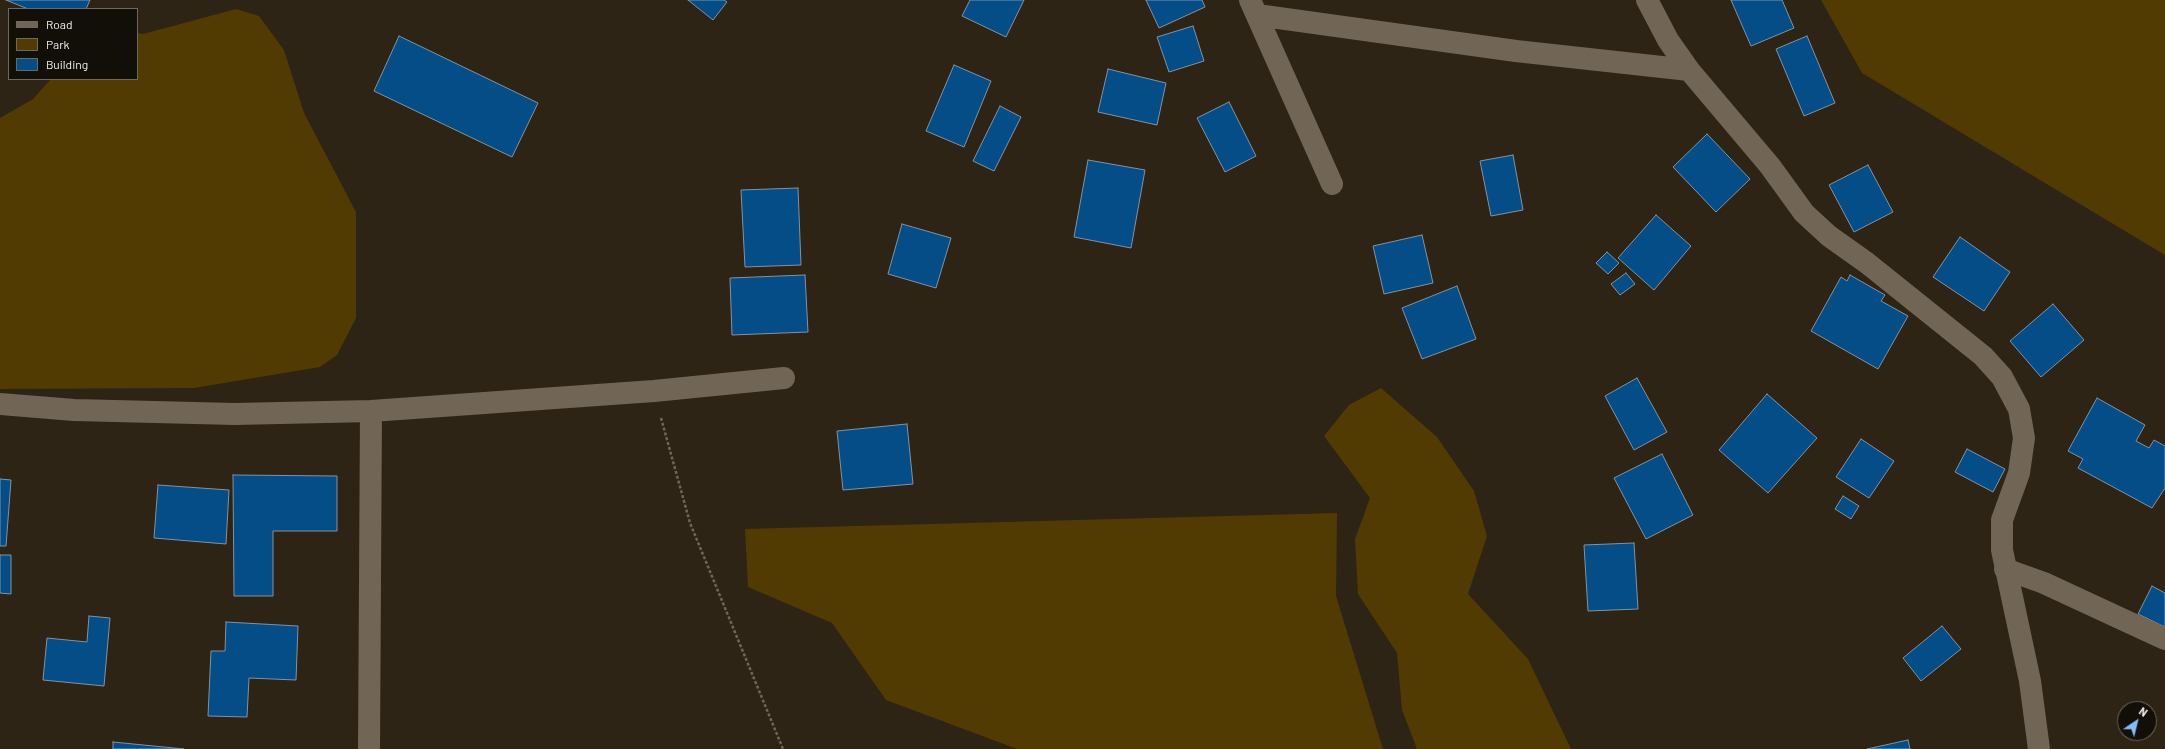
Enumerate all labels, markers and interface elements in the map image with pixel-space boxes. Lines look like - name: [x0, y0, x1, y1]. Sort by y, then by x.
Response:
- legend: [8, 8, 138, 80]
- text: Road: [46, 17, 73, 31]
- text: Park: [46, 37, 70, 51]
- text: Building: [46, 57, 88, 71]
- north arrow: [2117, 701, 2157, 741]
- text: N: [2137, 704, 2150, 719]

